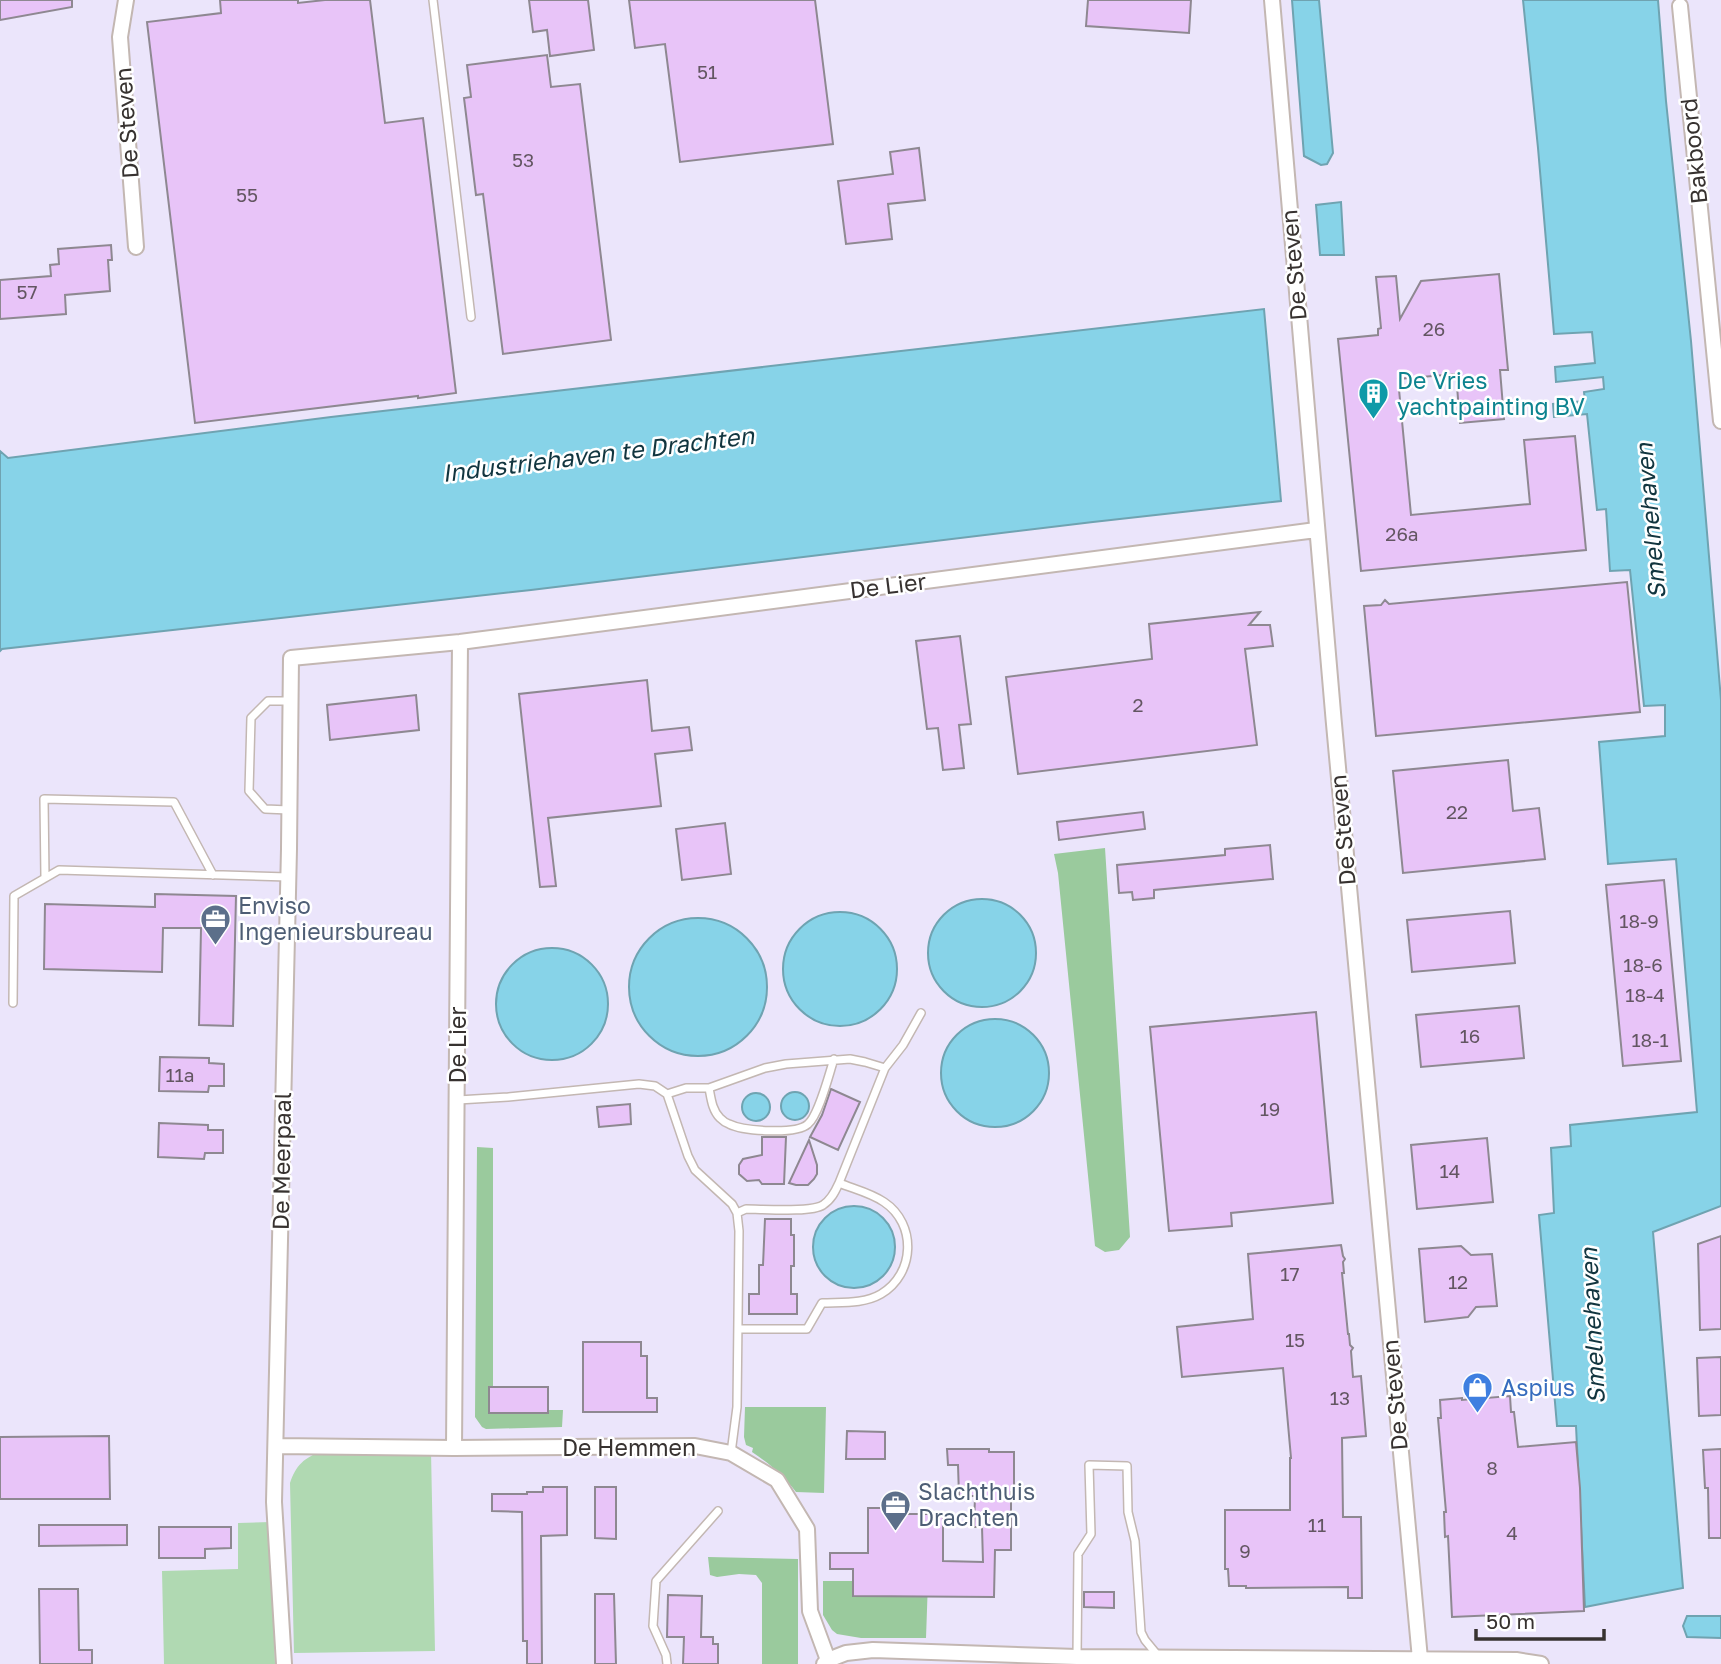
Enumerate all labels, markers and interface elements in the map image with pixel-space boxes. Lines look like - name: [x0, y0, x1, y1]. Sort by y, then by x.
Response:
- house number: 51: [697, 60, 717, 83]
- street label: De Steven: [108, 67, 144, 180]
- street label: Bakboord: [1674, 97, 1712, 205]
- house number: 53: [512, 148, 534, 171]
- house number: 55: [236, 183, 258, 206]
- street label: De Steven: [1274, 208, 1312, 322]
- house number: 57: [16, 280, 38, 303]
- house number: 26: [1423, 317, 1445, 340]
- place label: De Vries yachtpainting BV: [1397, 366, 1585, 420]
- building icon: De Vries yachtpainting BV: [1357, 377, 1391, 421]
- water label: Industriehaven te Drachten: [440, 420, 757, 487]
- water label: Smelnehaven: [1628, 441, 1671, 600]
- house number: 26a: [1385, 522, 1419, 545]
- street label: De Lier: [848, 566, 928, 604]
- house number: 2: [1132, 693, 1144, 716]
- street label: De Steven: [1323, 773, 1361, 887]
- house number: 22: [1446, 800, 1468, 823]
- place label: Enviso Ingenieursbureau: [238, 891, 433, 945]
- office icon: Enviso Ingenieursbureau: [198, 902, 232, 946]
- house number: 18-9: [1619, 909, 1659, 932]
- house number: 18-6: [1623, 953, 1663, 976]
- house number: 18-4: [1625, 983, 1665, 1006]
- street label: De Lier: [443, 1007, 471, 1083]
- house number: 16: [1460, 1024, 1480, 1047]
- house number: 18-1: [1631, 1028, 1669, 1051]
- house number: 11a: [165, 1063, 195, 1086]
- street label: De Meerpaal: [266, 1092, 296, 1230]
- house number: 19: [1260, 1097, 1280, 1120]
- house number: 14: [1440, 1159, 1460, 1182]
- water label: Smelnehaven: [1573, 1246, 1610, 1405]
- house number: 17: [1280, 1262, 1300, 1285]
- house number: 12: [1448, 1270, 1468, 1293]
- house number: 15: [1285, 1328, 1305, 1351]
- street label: De Steven: [1375, 1338, 1413, 1452]
- shop icon: Aspius: [1461, 1371, 1495, 1415]
- place label: Aspius: [1501, 1373, 1575, 1401]
- house number: 13: [1330, 1386, 1350, 1409]
- street label: De Hemmen: [562, 1433, 696, 1461]
- house number: 8: [1486, 1456, 1498, 1479]
- place label: Slachthuis Drachten: [918, 1477, 1035, 1531]
- office icon: Slachthuis Drachten: [878, 1488, 912, 1532]
- house number: 11: [1308, 1513, 1326, 1536]
- house number: 4: [1506, 1521, 1518, 1544]
- house number: 9: [1239, 1539, 1251, 1562]
- scale bar: [1476, 1598, 1604, 1642]
- text: 50 m: [1486, 1608, 1535, 1634]

